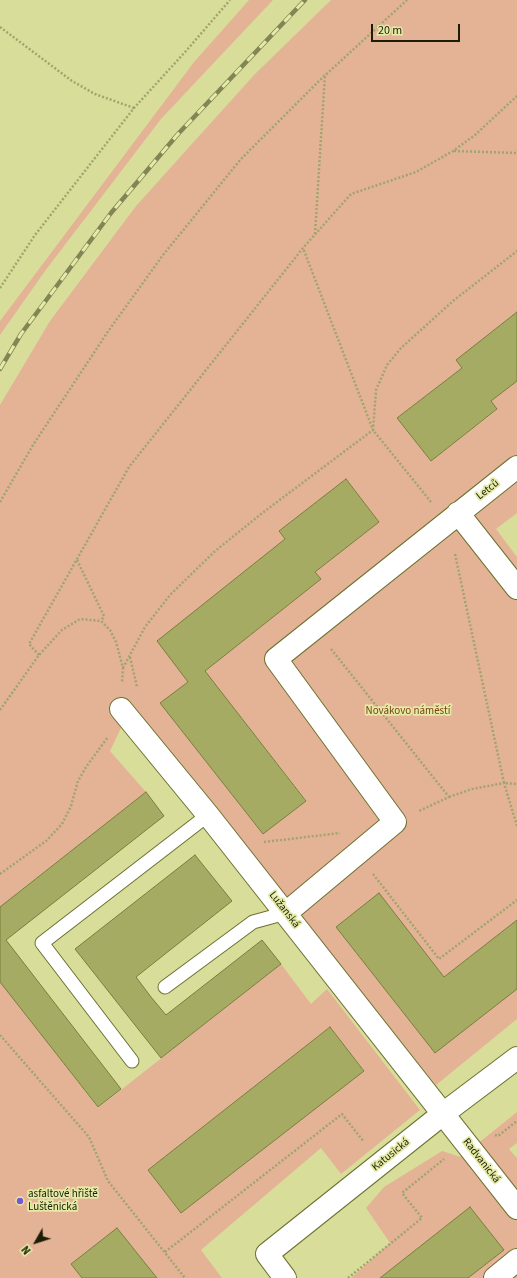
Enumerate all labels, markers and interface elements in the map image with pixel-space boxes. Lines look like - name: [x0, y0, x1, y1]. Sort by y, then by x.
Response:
- scale bar: [373, 16, 462, 42]
- text: 20 m: [378, 22, 402, 39]
- street label: Letců: [474, 477, 502, 503]
- park label: Novákovo náměstí: [366, 705, 450, 719]
- street label: Lužanská: [266, 889, 302, 931]
- street label: Katusická: [369, 1136, 413, 1174]
- street label: Radvanická: [460, 1136, 502, 1186]
- place label: asfaltové hřiště Luštěnická: [28, 1188, 98, 1214]
- marker: asfaltové hřiště Luštěnická: [15, 1196, 25, 1206]
- north arrow: [16, 1222, 56, 1262]
- text: N: [18, 1242, 34, 1257]

